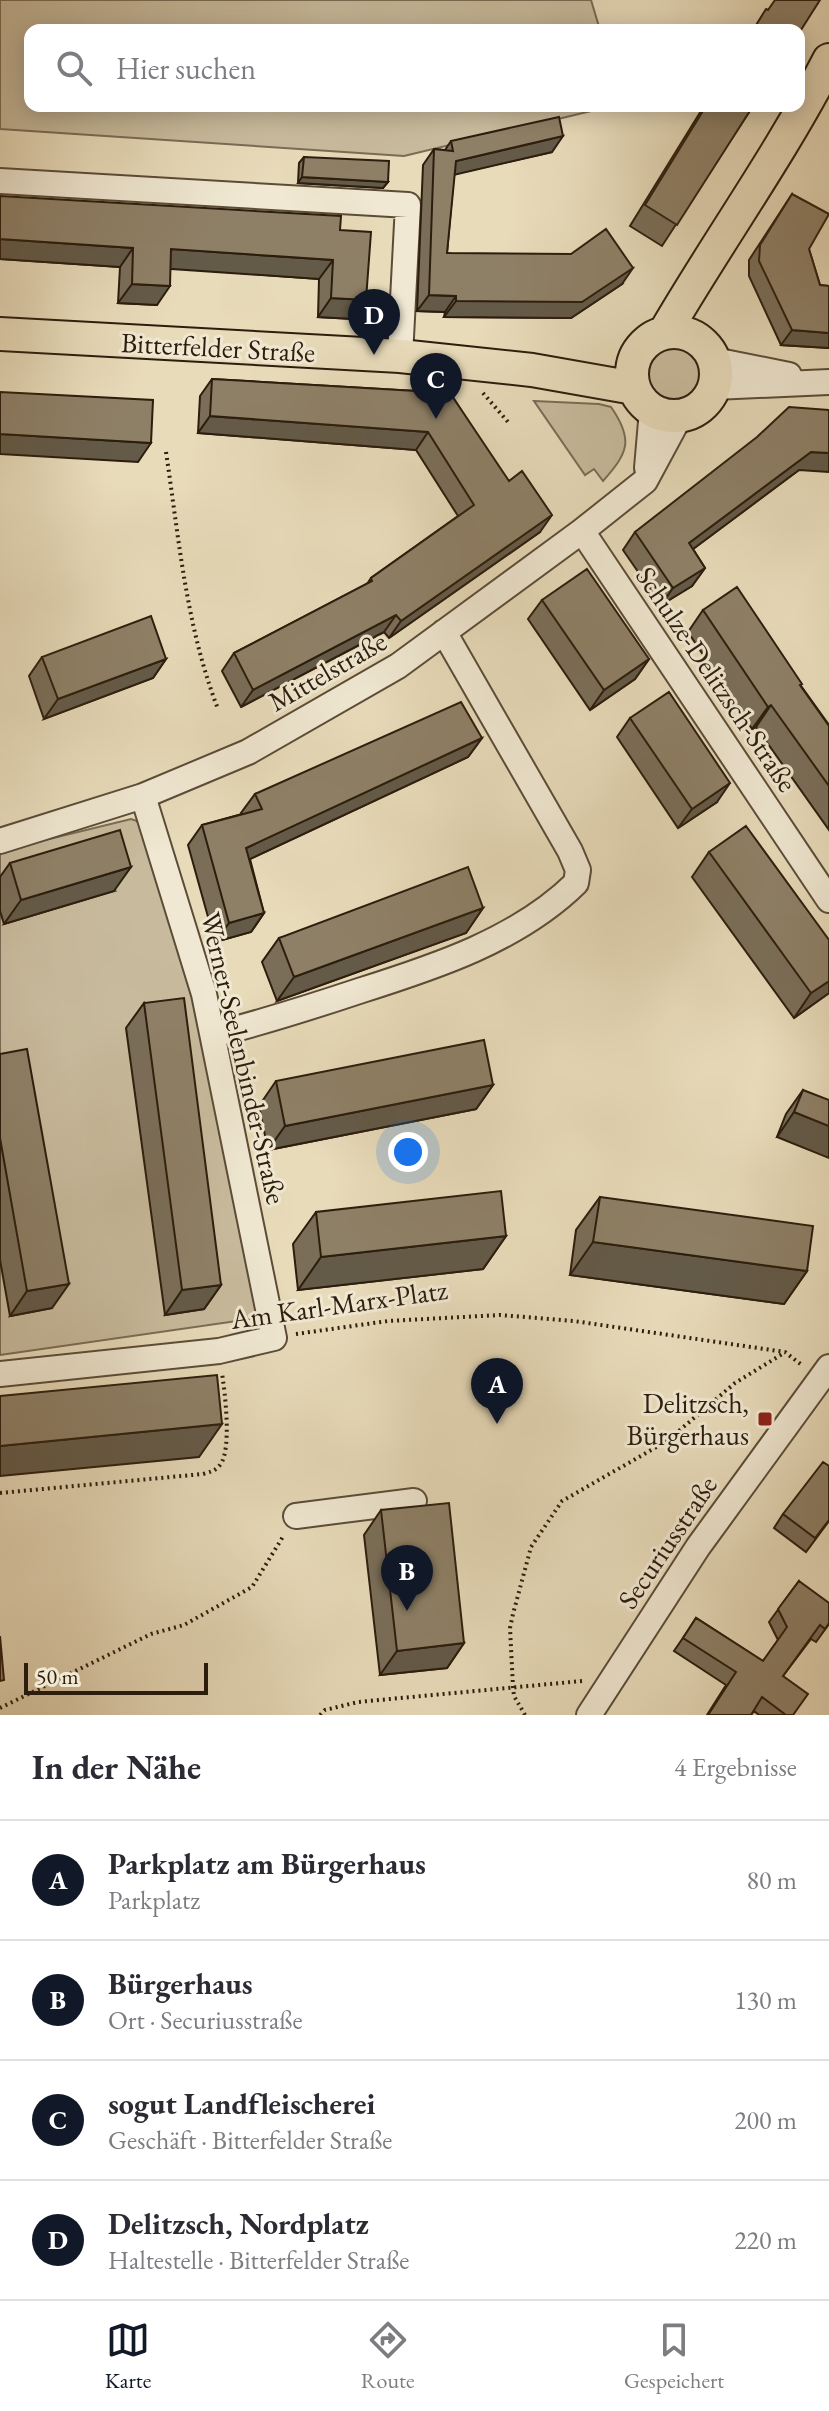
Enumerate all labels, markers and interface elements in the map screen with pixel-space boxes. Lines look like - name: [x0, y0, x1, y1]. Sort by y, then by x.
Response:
- search box: [24, 24, 805, 112]
- icon: search: [52, 46, 96, 90]
- text: Hier suchen: [116, 49, 256, 88]
- pin: D: [348, 289, 400, 355]
- street label: Bitterfelder Straße: [120, 324, 316, 370]
- pin: C: [410, 353, 462, 419]
- street label: Schulze-Delitzsch-Straße: [628, 559, 806, 799]
- street label: Mittelstraße: [261, 623, 393, 719]
- street label: Werner-Seelenbinder-Straße: [193, 909, 295, 1207]
- your location: [388, 1132, 428, 1172]
- street label: Am Karl-Marx-Platz: [227, 1271, 450, 1337]
- pin: A: [471, 1358, 523, 1424]
- place label: Delitzsch, Bürgerhaus: [627, 1385, 749, 1453]
- marker: Delitzsch, Bürgerhaus: [756, 1410, 774, 1428]
- street label: Securiusstraße: [609, 1468, 725, 1616]
- pin: B: [381, 1545, 433, 1611]
- scale bar: [24, 1659, 208, 1695]
- text: 50 m: [36, 1662, 79, 1691]
- text: In der Nähe: [32, 1745, 201, 1789]
- text: 4 Ergebnisse: [674, 1750, 797, 1784]
- text: Parkplatz am Bürgerhaus: [108, 1844, 426, 1883]
- text: A: [49, 1863, 67, 1897]
- text: 80 m: [747, 1863, 797, 1897]
- text: Parkplatz: [108, 1883, 200, 1917]
- text: Bürgerhaus: [108, 1964, 253, 2003]
- text: B: [50, 1983, 66, 2017]
- text: 130 m: [734, 1983, 797, 2017]
- text: Ort · Securiusstraße: [108, 2003, 303, 2037]
- text: sogut Landfleischerei: [108, 2084, 375, 2123]
- text: C: [49, 2103, 67, 2137]
- text: 200 m: [734, 2103, 797, 2137]
- text: Geschäft · Bitterfelder Straße: [108, 2123, 392, 2157]
- text: Delitzsch, Nordplatz: [108, 2204, 369, 2243]
- text: D: [48, 2223, 68, 2257]
- text: 220 m: [734, 2223, 797, 2257]
- text: Haltestelle · Bitterfelder Straße: [108, 2243, 409, 2277]
- tab: Karte: [105, 2318, 151, 2395]
- tab: Route: [361, 2318, 415, 2395]
- tab: Gespeichert: [624, 2318, 724, 2395]

